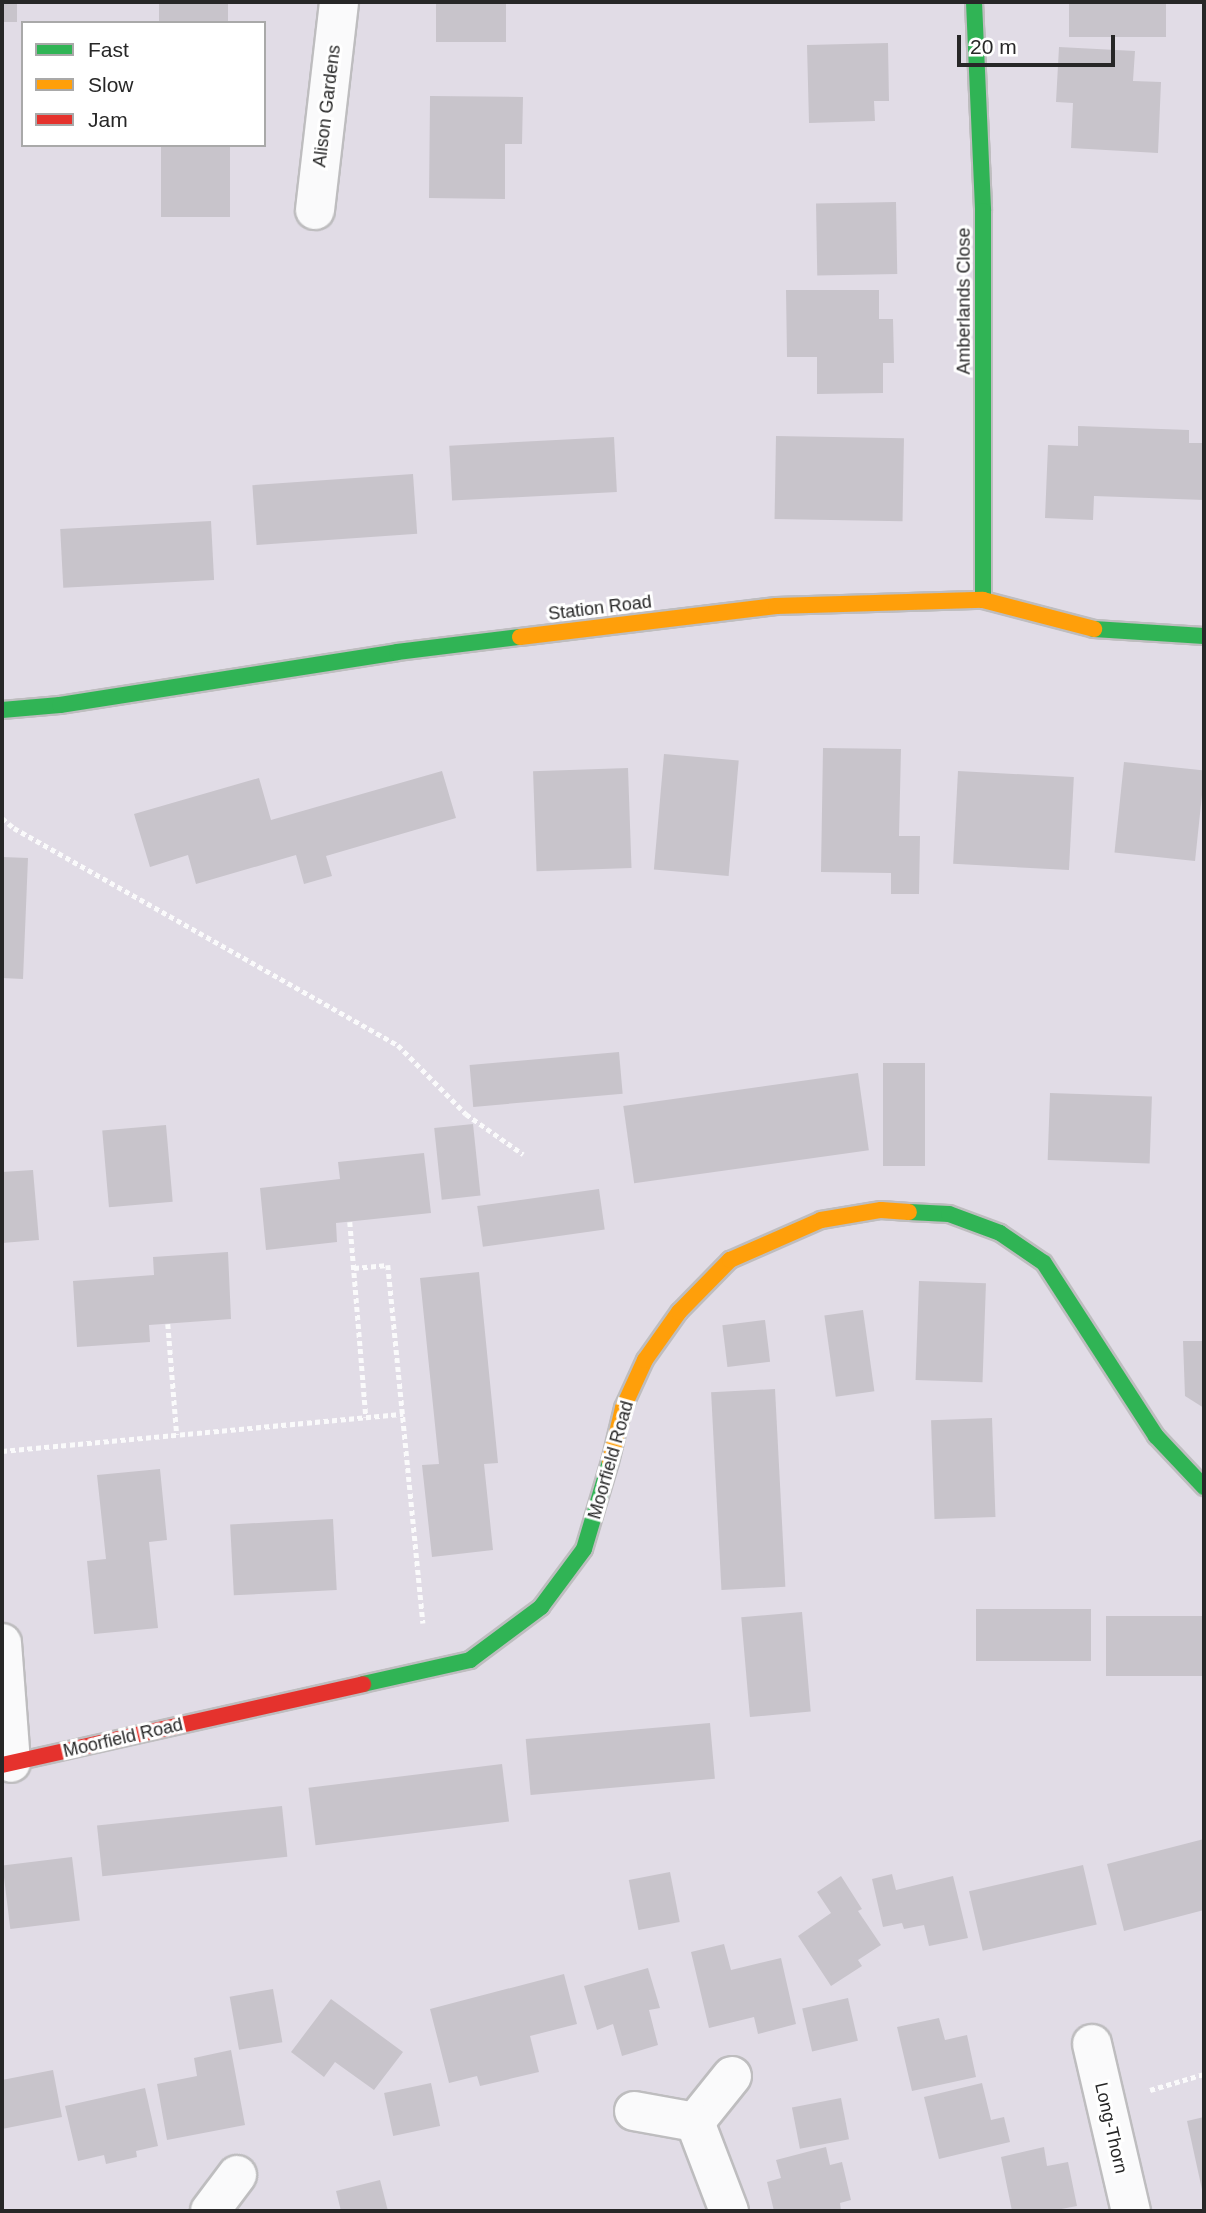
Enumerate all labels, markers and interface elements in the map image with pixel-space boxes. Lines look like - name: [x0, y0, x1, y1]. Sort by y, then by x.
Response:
- legend: [21, 21, 266, 147]
- scale bar: [961, 21, 1118, 65]
- text: 20 m: [970, 35, 1017, 58]
- text: Fast: [88, 38, 129, 61]
- street label: Alison Gardens: [309, 44, 345, 168]
- text: Slow: [88, 73, 134, 96]
- text: Jam: [88, 108, 128, 131]
- street label: Amberlands Close: [953, 227, 975, 375]
- street label: Station Road: [547, 591, 653, 625]
- street label: Moorfield Road: [584, 1398, 638, 1522]
- street label: Moorfield Road: [61, 1714, 185, 1762]
- street label: Long-Thorn: [1090, 2080, 1132, 2176]

